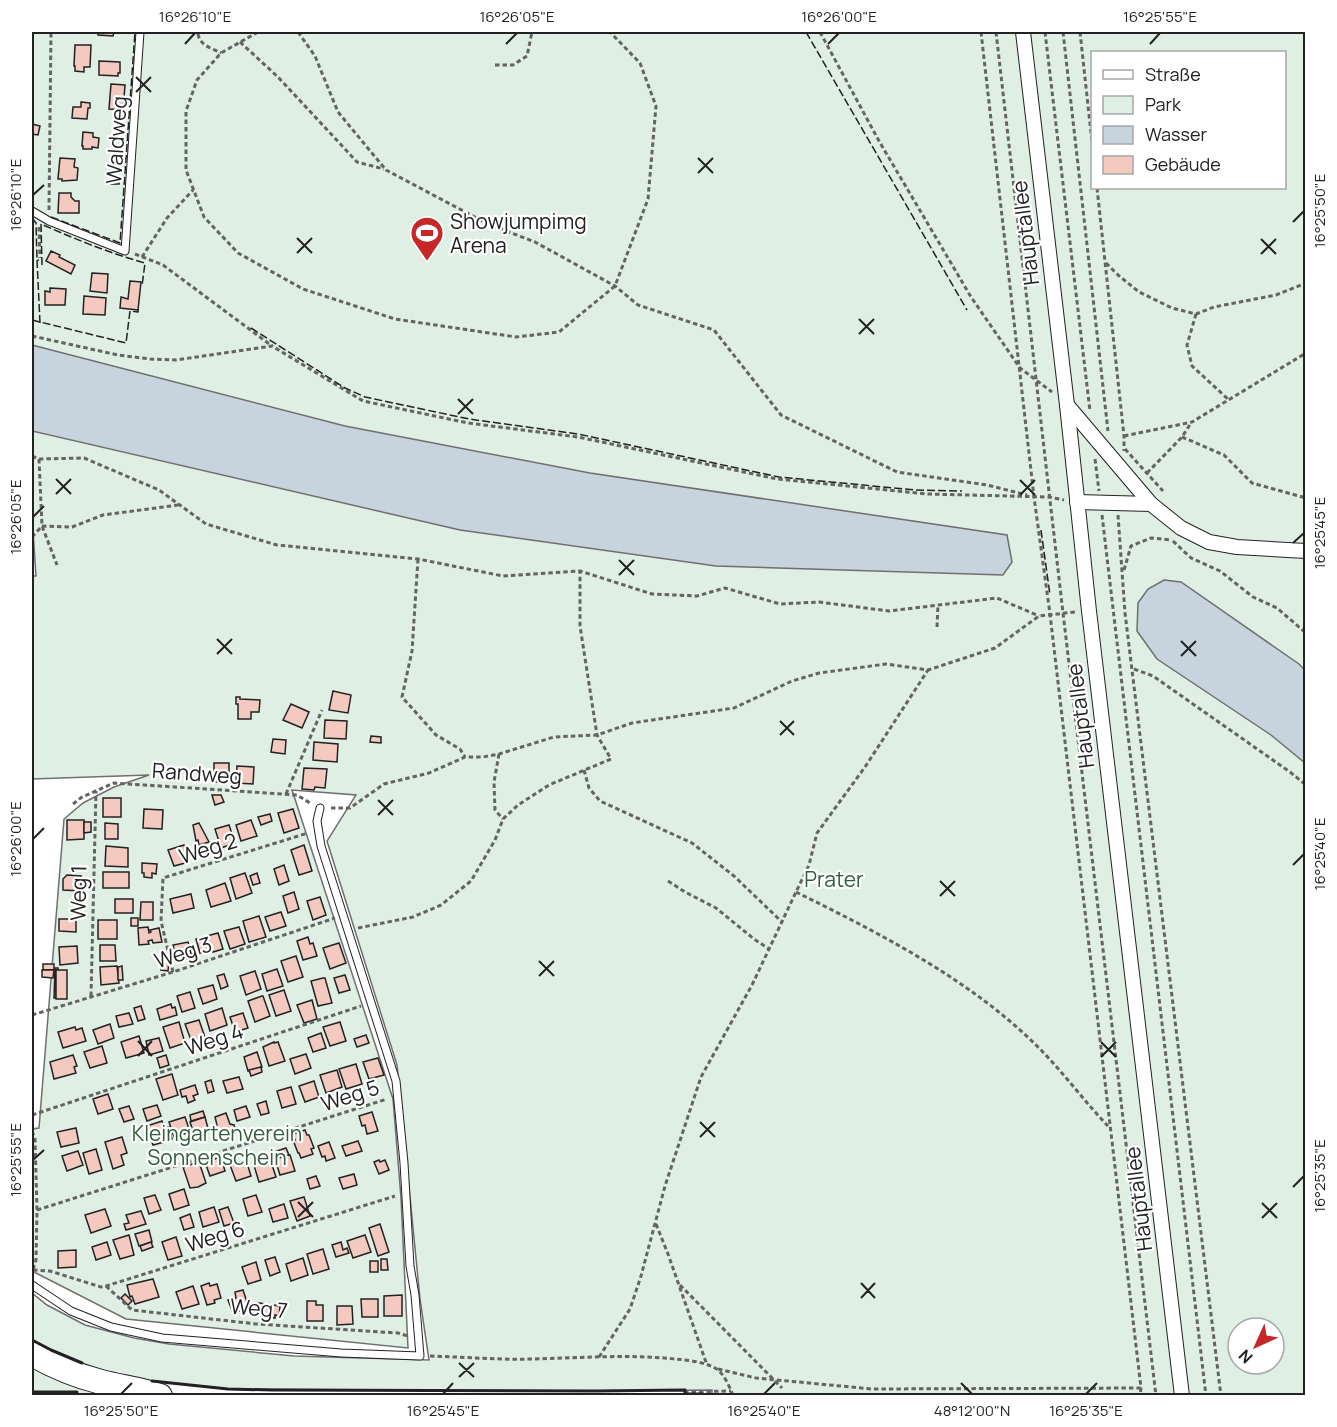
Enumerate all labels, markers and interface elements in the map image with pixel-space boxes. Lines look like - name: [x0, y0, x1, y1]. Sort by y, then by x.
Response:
- text: 16°26'10"E: [159, 6, 231, 27]
- text: 16°26'05"E: [479, 6, 555, 27]
- text: 16°26'00"E: [801, 6, 877, 27]
- text: 16°25'55"E: [1123, 6, 1197, 27]
- legend: [1091, 51, 1286, 189]
- text: Straße: [1145, 62, 1201, 86]
- text: Park: [1145, 92, 1182, 116]
- street label: Waldweg: [99, 95, 133, 185]
- text: Wasser: [1145, 122, 1207, 146]
- text: Gebäude: [1145, 152, 1221, 176]
- text: 16°26'10"E: [5, 159, 26, 231]
- text: 16°25'50"E: [1309, 174, 1330, 248]
- street label: Hauptallee: [1005, 179, 1045, 287]
- place label: Showjumpimg Arena: [450, 207, 587, 259]
- sports icon: Showjumpimg Arena: [409, 215, 445, 262]
- text: 16°26'05"E: [5, 479, 26, 555]
- text: 16°25'45"E: [1309, 497, 1330, 569]
- street label: Hauptallee: [1060, 662, 1100, 770]
- street label: Randweg: [151, 756, 243, 790]
- text: 16°26'00"E: [5, 801, 26, 877]
- text: 16°25'40"E: [1309, 818, 1330, 890]
- street label: Weg 2: [176, 826, 240, 870]
- street label: Weg 1: [64, 865, 92, 921]
- park label: Prater: [804, 865, 864, 893]
- street label: Weg 3: [151, 930, 215, 974]
- street label: Weg 4: [181, 1016, 247, 1062]
- street label: Weg 5: [317, 1073, 383, 1117]
- park label: Kleingartenverein Sonnenschein: [132, 1119, 302, 1171]
- text: 16°25'55"E: [5, 1123, 26, 1197]
- text: 16°25'35"E: [1309, 1139, 1330, 1213]
- street label: Hauptallee: [1118, 1145, 1158, 1253]
- street label: Weg 6: [182, 1214, 248, 1258]
- street label: Weg 7: [229, 1292, 289, 1324]
- north arrow: [1226, 1316, 1286, 1376]
- text: N: [1234, 1345, 1257, 1368]
- text: 16°25'50"E: [84, 1400, 158, 1421]
- text: 16°25'45"E: [407, 1400, 479, 1421]
- text: 16°25'40"E: [728, 1400, 800, 1421]
- text: 48°12'00"N: [934, 1400, 1010, 1421]
- text: 16°25'35"E: [1049, 1400, 1123, 1421]

